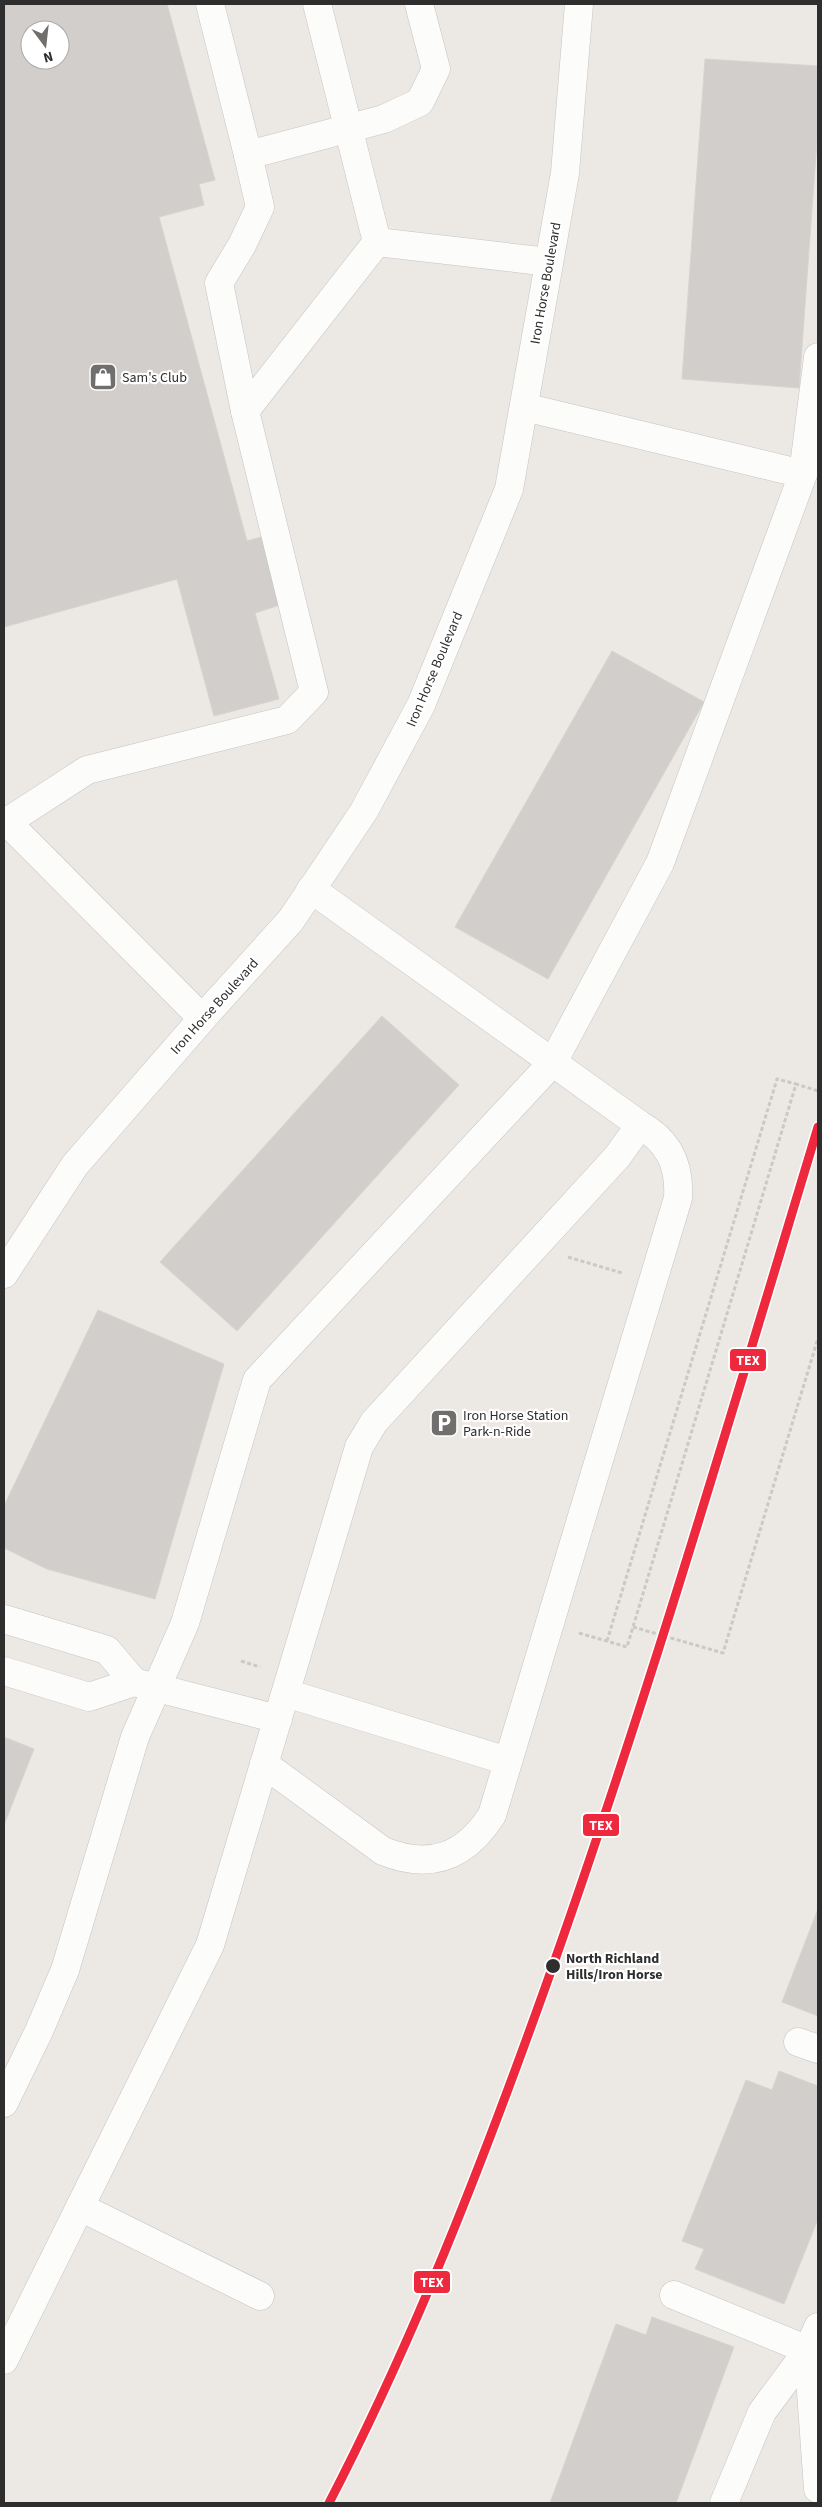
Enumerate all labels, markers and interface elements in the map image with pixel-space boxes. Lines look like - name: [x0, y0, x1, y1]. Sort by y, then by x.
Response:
- north arrow: [20, 20, 70, 70]
- text: N: [41, 46, 55, 67]
- street label: Iron Horse Boulevard: [525, 221, 567, 346]
- shop icon: Sam's Club: [88, 362, 118, 392]
- place label: Sam's Club: [122, 368, 187, 388]
- street label: Iron Horse Boulevard: [402, 609, 468, 730]
- street label: Iron Horse Boulevard: [166, 954, 263, 1059]
- line badge: TEX: [729, 1348, 767, 1372]
- text: TEX: [736, 1351, 760, 1371]
- place label: Iron Horse Station Park-n-Ride: [463, 1406, 568, 1442]
- parking icon: Iron Horse Station Park-n-Ride: [429, 1408, 459, 1438]
- line badge: TEX: [582, 1813, 620, 1837]
- text: TEX: [589, 1816, 613, 1836]
- place label: North Richland Hills/Iron Horse: [566, 1949, 663, 1985]
- marker: North Richland Hills/Iron Horse: [544, 1957, 562, 1975]
- line badge: TEX: [413, 2270, 451, 2294]
- text: TEX: [420, 2273, 444, 2293]

